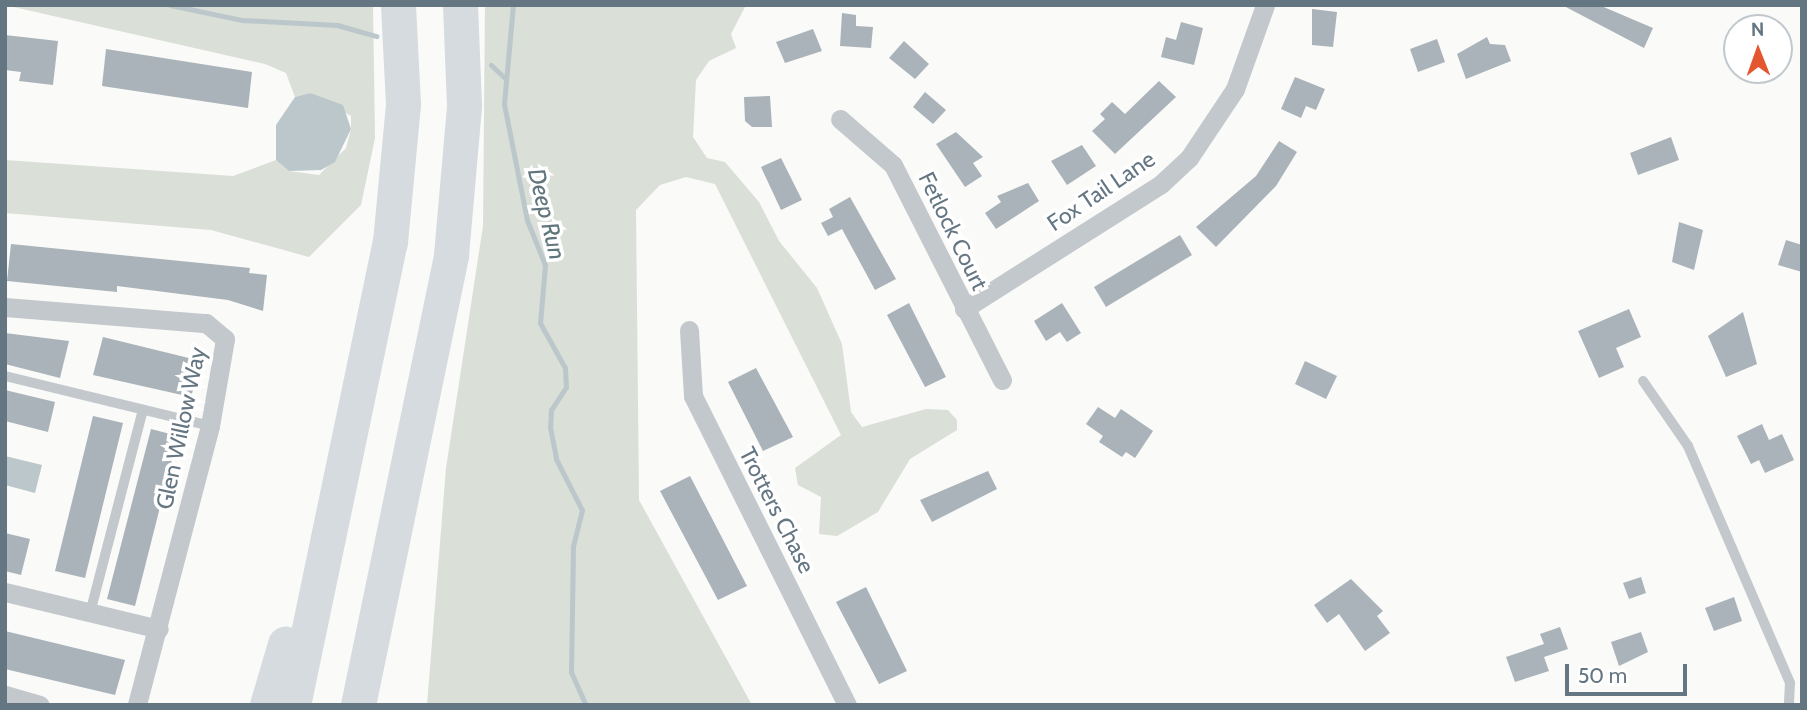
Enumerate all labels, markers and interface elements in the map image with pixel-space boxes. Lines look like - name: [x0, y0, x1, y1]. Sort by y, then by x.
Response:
- north arrow: [1723, 14, 1793, 84]
- text: N: [1751, 18, 1765, 41]
- street label: Fox Tail Lane: [1042, 145, 1160, 237]
- water label: Deep Run: [522, 165, 572, 263]
- street label: Fetlock Court: [913, 167, 993, 295]
- street label: Glen Willow Way: [150, 344, 212, 512]
- street label: Trotters Chase: [733, 442, 821, 578]
- scale bar: [1569, 650, 1692, 694]
- text: 50 m: [1578, 663, 1627, 688]

